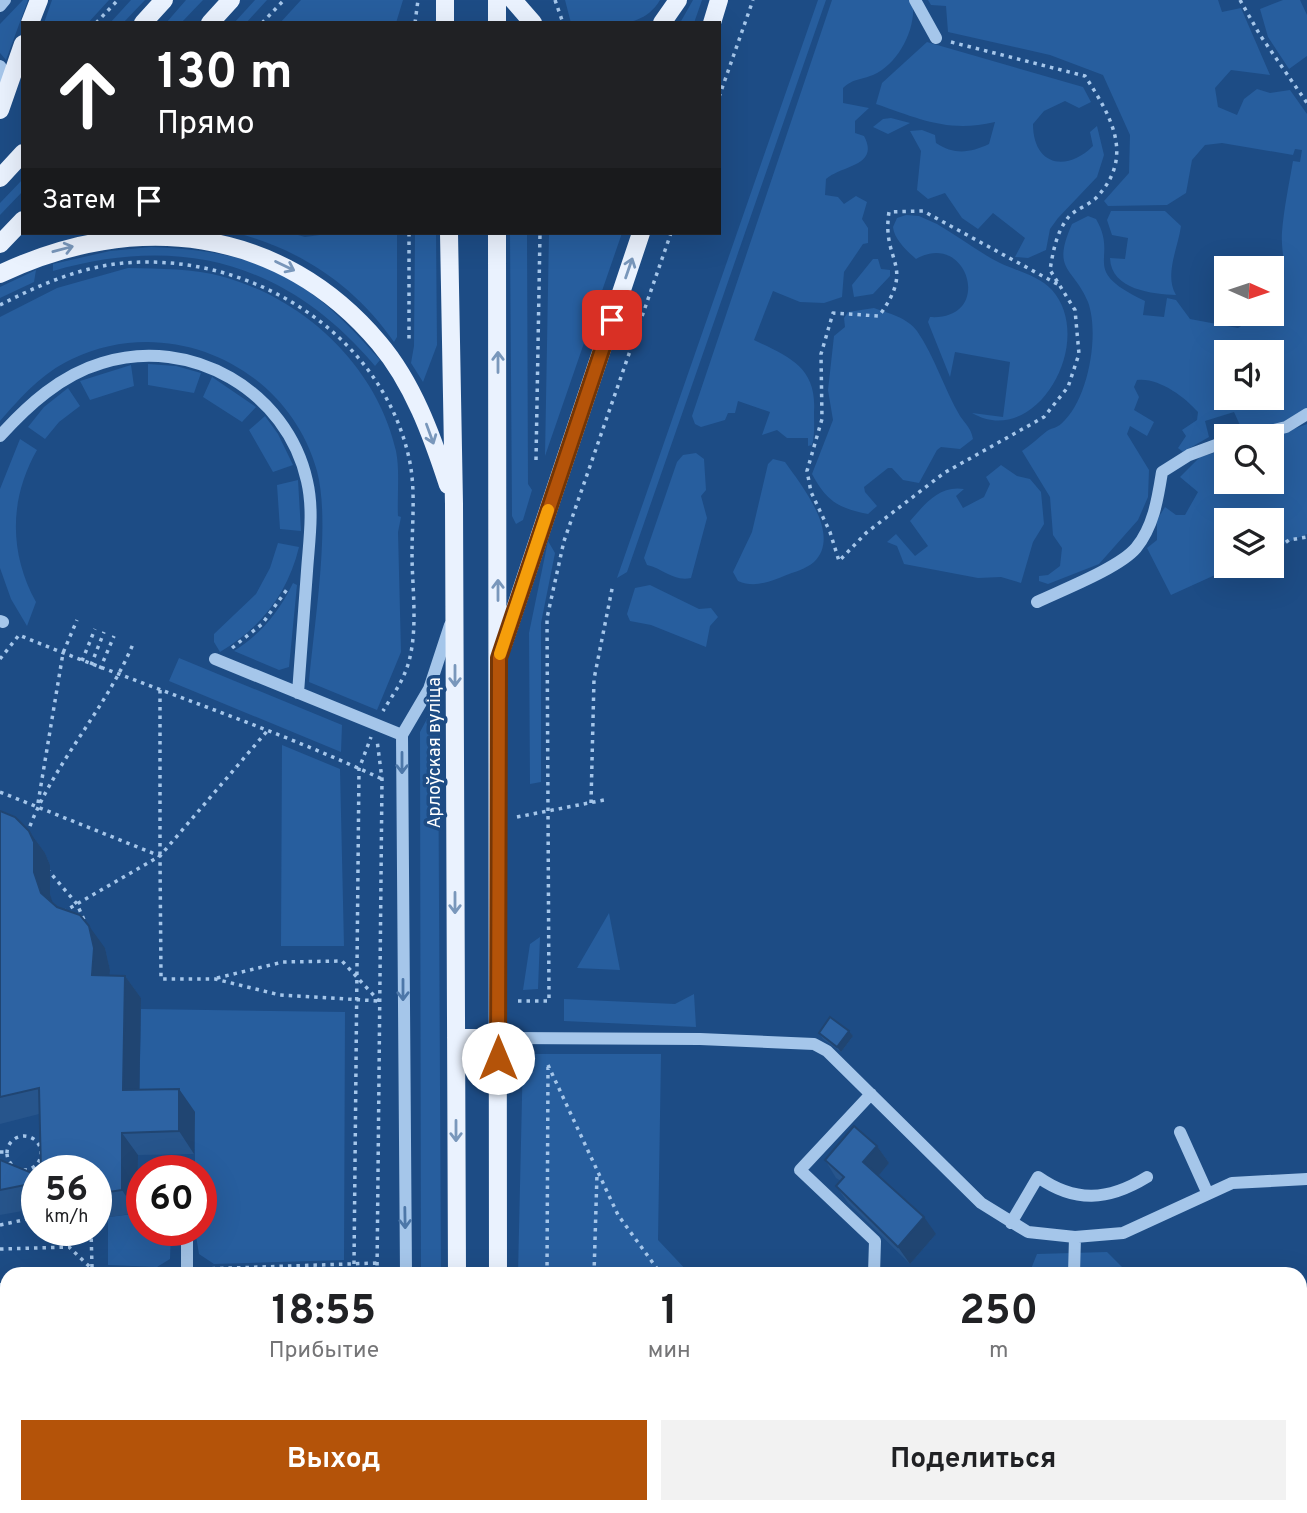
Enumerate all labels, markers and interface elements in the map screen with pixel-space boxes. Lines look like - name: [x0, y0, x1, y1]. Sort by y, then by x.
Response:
- text: 130 m: [157, 44, 293, 106]
- icon: ahead: [42, 49, 133, 140]
- text: Прямо: [157, 105, 255, 145]
- icon: arrive: [130, 182, 168, 220]
- text: Затем: [42, 185, 116, 218]
- one-way arrow: [52, 242, 74, 255]
- north arrow: [1214, 256, 1284, 326]
- map controls: [1214, 256, 1284, 578]
- one-way arrow: [623, 257, 636, 279]
- one-way arrow: [274, 259, 295, 273]
- pin: [582, 290, 642, 350]
- icon: arrive: [593, 301, 631, 339]
- button: sound: [1214, 340, 1284, 410]
- one-way arrow: [491, 351, 505, 374]
- one-way arrow: [425, 423, 438, 444]
- button: search: [1214, 424, 1284, 494]
- button: layers: [1214, 508, 1284, 578]
- one-way arrow: [491, 578, 505, 601]
- one-way arrow: [448, 664, 462, 687]
- street label: Арлоўская вуліца: [424, 677, 447, 829]
- one-way arrow: [395, 751, 409, 774]
- one-way arrow: [448, 892, 462, 915]
- one-way arrow: [396, 978, 410, 1001]
- position arrow: [461, 1021, 535, 1095]
- one-way arrow: [449, 1119, 463, 1142]
- speed limit sign: 60: [126, 1155, 217, 1246]
- text: 56: [45, 1169, 88, 1213]
- text: km/h: [45, 1206, 88, 1229]
- one-way arrow: [399, 1206, 412, 1229]
- text: 18:55: [271, 1286, 376, 1339]
- text: 1: [661, 1286, 678, 1339]
- text: 250: [959, 1286, 1038, 1339]
- text: Прибытие: [269, 1337, 379, 1366]
- text: мин: [648, 1337, 691, 1366]
- text: m: [989, 1337, 1009, 1366]
- button: Выход: [21, 1420, 647, 1500]
- button: Поделиться: [661, 1420, 1286, 1500]

